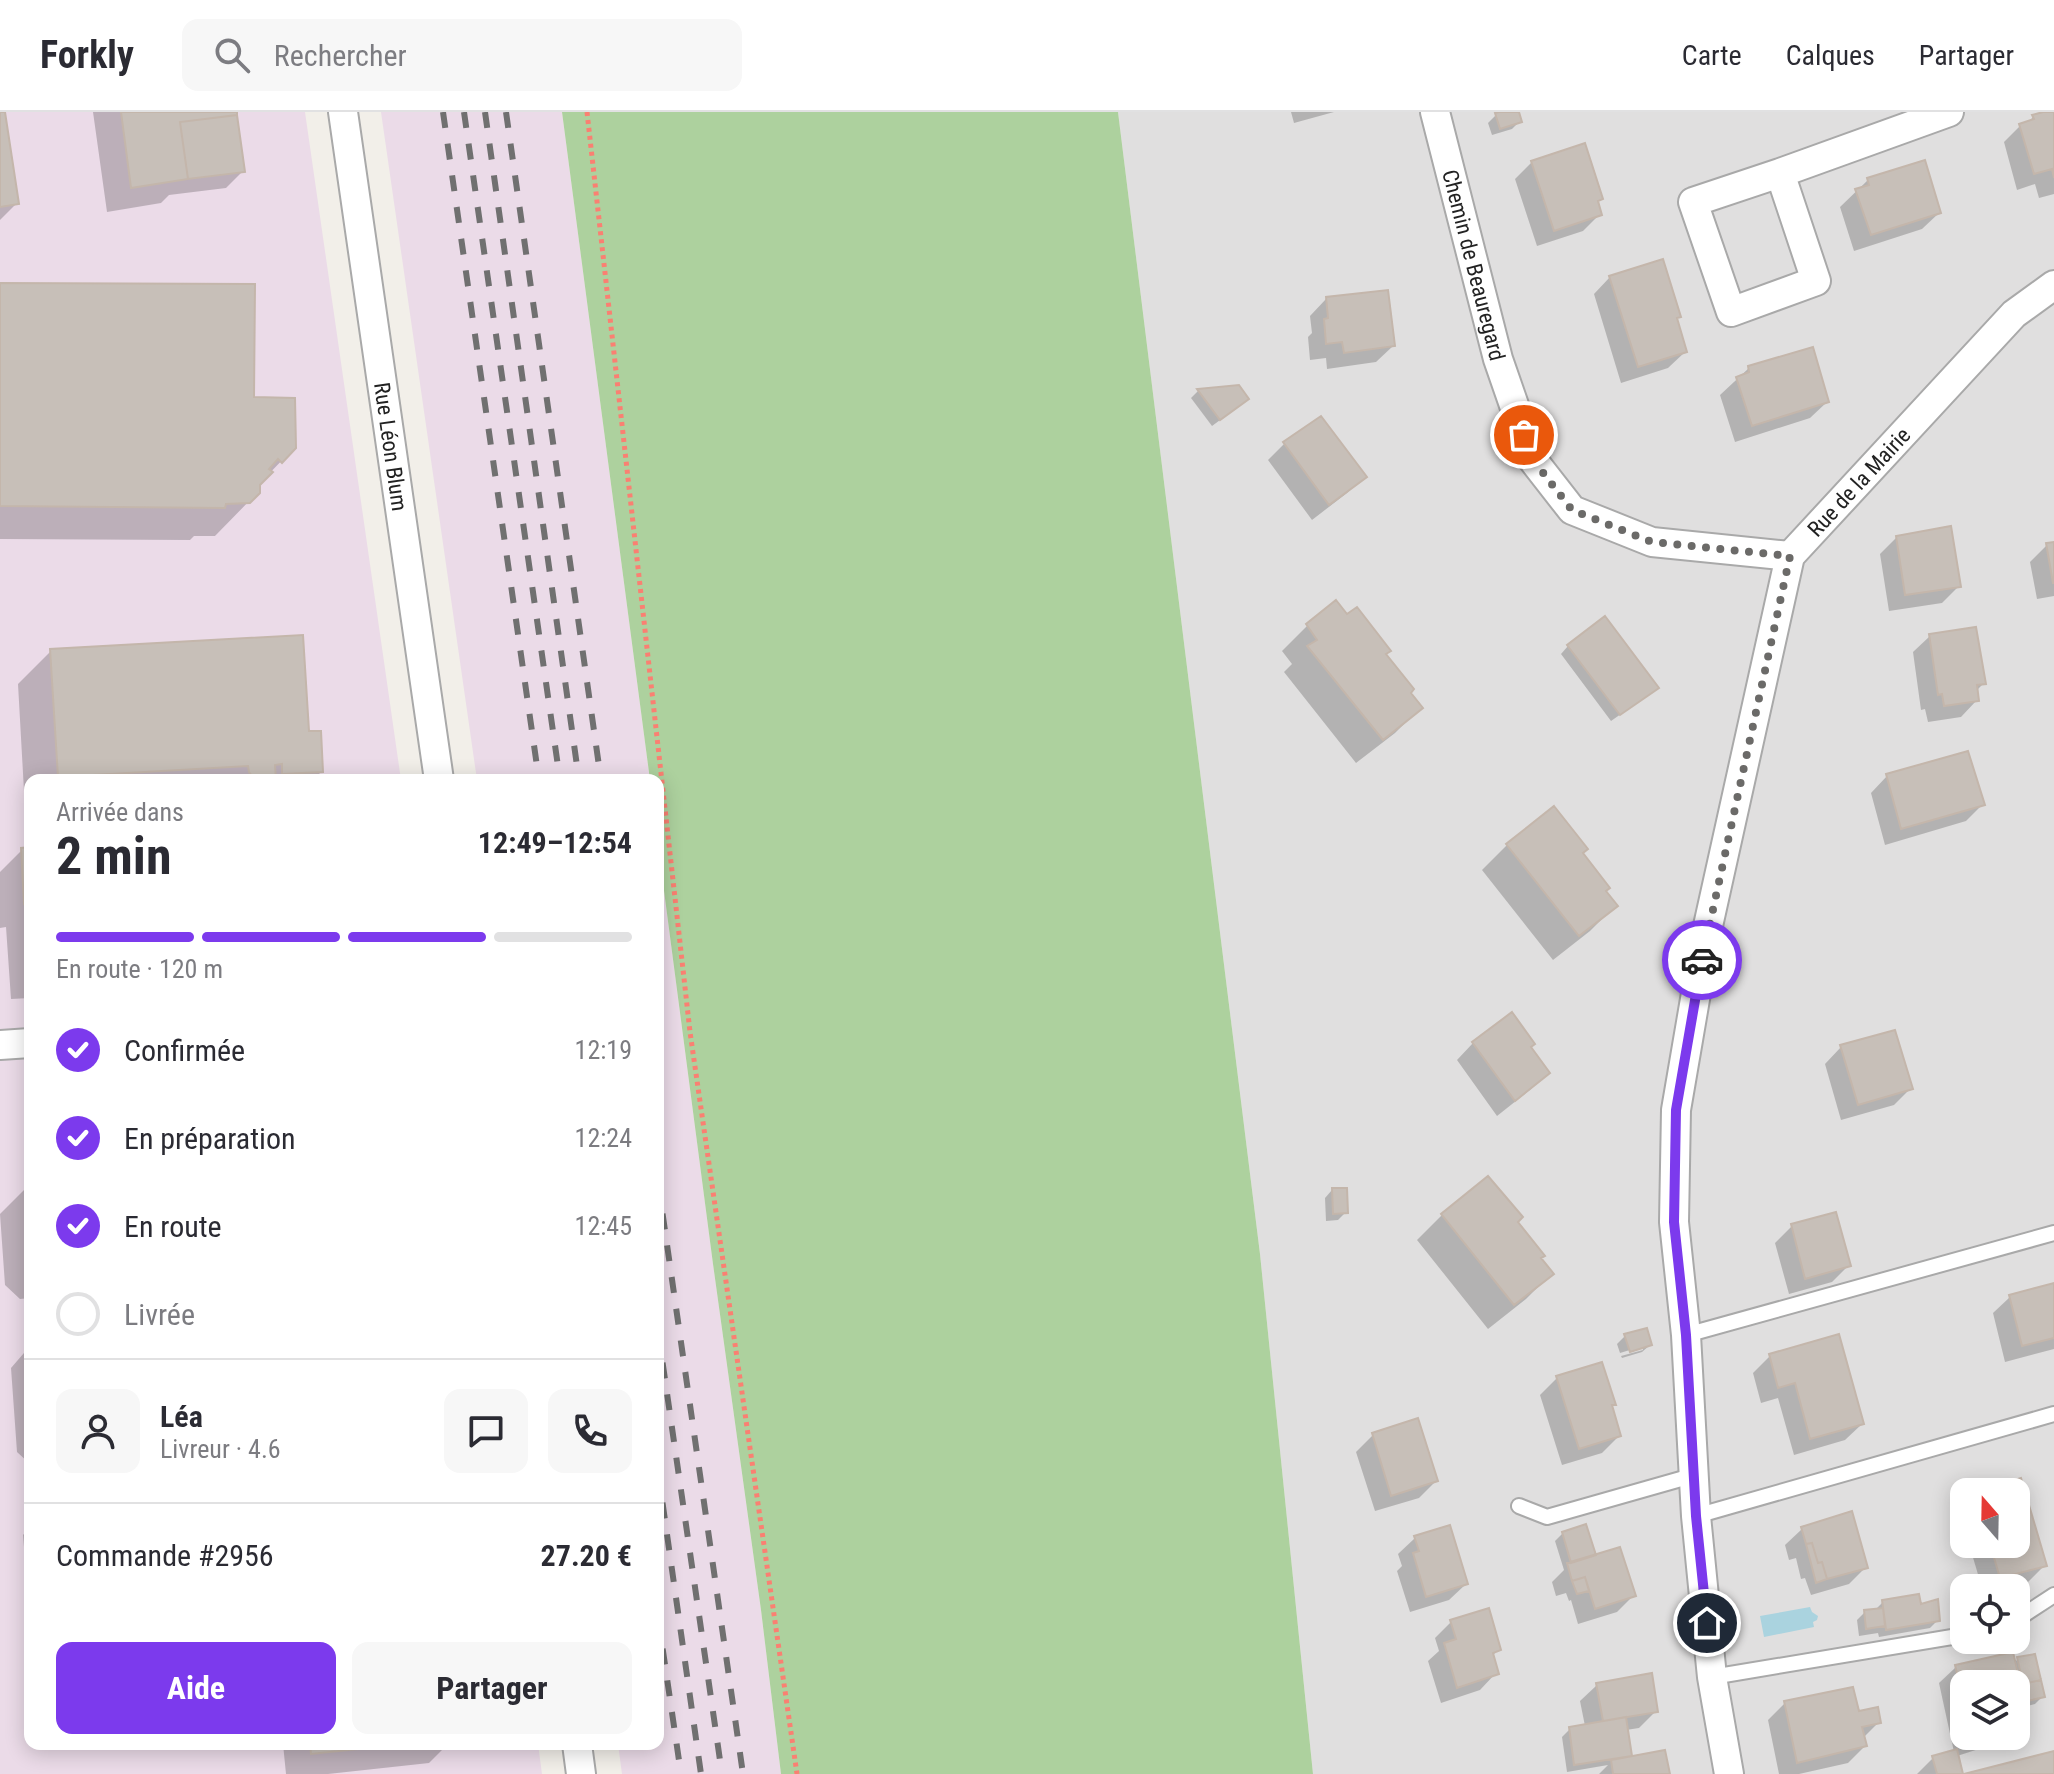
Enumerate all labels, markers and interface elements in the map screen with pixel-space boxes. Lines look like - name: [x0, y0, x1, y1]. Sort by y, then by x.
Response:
- search box: [182, 19, 742, 91]
- text: Forkly: [40, 33, 134, 77]
- icon: search: [210, 33, 254, 77]
- text: Rechercher: [274, 38, 407, 73]
- text: Carte: [1682, 39, 1742, 72]
- text: Calques: [1786, 39, 1875, 72]
- text: Partager: [1919, 39, 2014, 72]
- street label: Chemin de Beauregard: [1438, 167, 1510, 363]
- street label: Rue Léon Blum: [369, 381, 413, 512]
- pin: [1490, 401, 1558, 469]
- icon: bag: [1502, 413, 1546, 457]
- street label: Rue de la Mairie: [1802, 422, 1915, 541]
- text: Arrivée dans: [56, 797, 184, 827]
- text: 12:49–12:54: [478, 825, 632, 860]
- text: 2 min: [56, 826, 172, 887]
- courier: [1662, 920, 1742, 1000]
- icon: car: [1680, 938, 1724, 982]
- text: En route · 120 m: [56, 954, 223, 984]
- icon: check: [56, 1028, 100, 1072]
- text: Confirmée: [124, 1033, 245, 1068]
- text: 12:19: [575, 1035, 632, 1065]
- icon: check: [56, 1116, 100, 1160]
- text: En préparation: [124, 1121, 296, 1156]
- text: 12:24: [575, 1123, 632, 1153]
- icon: check: [56, 1204, 100, 1248]
- text: En route: [124, 1209, 222, 1244]
- text: 12:45: [575, 1211, 632, 1241]
- text: Livrée: [124, 1297, 195, 1332]
- button: person: [56, 1389, 140, 1473]
- button: chat: [444, 1389, 528, 1473]
- button: phone: [548, 1389, 632, 1473]
- text: Léa: [160, 1399, 203, 1434]
- text: Livreur · 4.6: [160, 1434, 281, 1464]
- north arrow: [1950, 1478, 2030, 1558]
- map controls: [1950, 1478, 2030, 1750]
- text: Commande #2956: [56, 1538, 274, 1573]
- text: 27.20 €: [541, 1538, 632, 1573]
- button: locate: [1950, 1574, 2030, 1654]
- pin: [1673, 1589, 1741, 1657]
- icon: home: [1685, 1601, 1729, 1645]
- button: Aide: [56, 1642, 336, 1734]
- button: Partager: [352, 1642, 632, 1734]
- button: layers: [1950, 1670, 2030, 1750]

